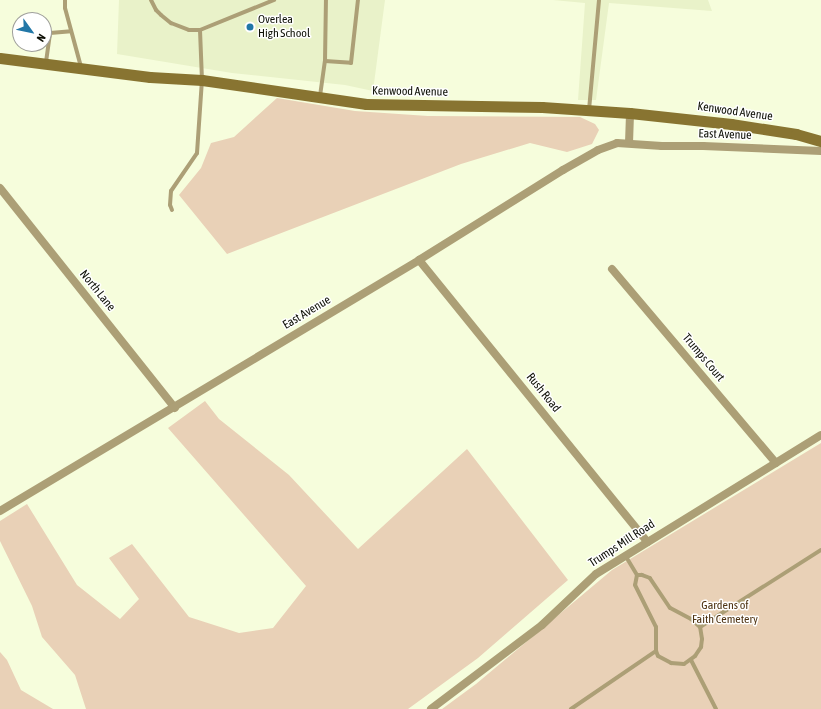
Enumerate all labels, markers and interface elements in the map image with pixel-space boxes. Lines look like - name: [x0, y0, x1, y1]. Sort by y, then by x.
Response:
- north arrow: [12, 12, 52, 52]
- place label: Overlea High School: [258, 13, 310, 41]
- marker: Overlea High School: [245, 22, 255, 32]
- text: N: [34, 32, 48, 44]
- street label: Kenwood Avenue: [372, 84, 448, 100]
- street label: Kenwood Avenue: [696, 100, 774, 124]
- street label: East Avenue: [698, 127, 752, 143]
- street label: North Lane: [76, 268, 118, 314]
- street label: East Avenue: [280, 293, 334, 333]
- street label: Trumps Court: [679, 331, 727, 385]
- street label: Rush Road: [523, 370, 563, 416]
- street label: Trumps Mill Road: [586, 517, 658, 571]
- park label: Gardens of Faith Cemetery: [692, 599, 758, 627]

